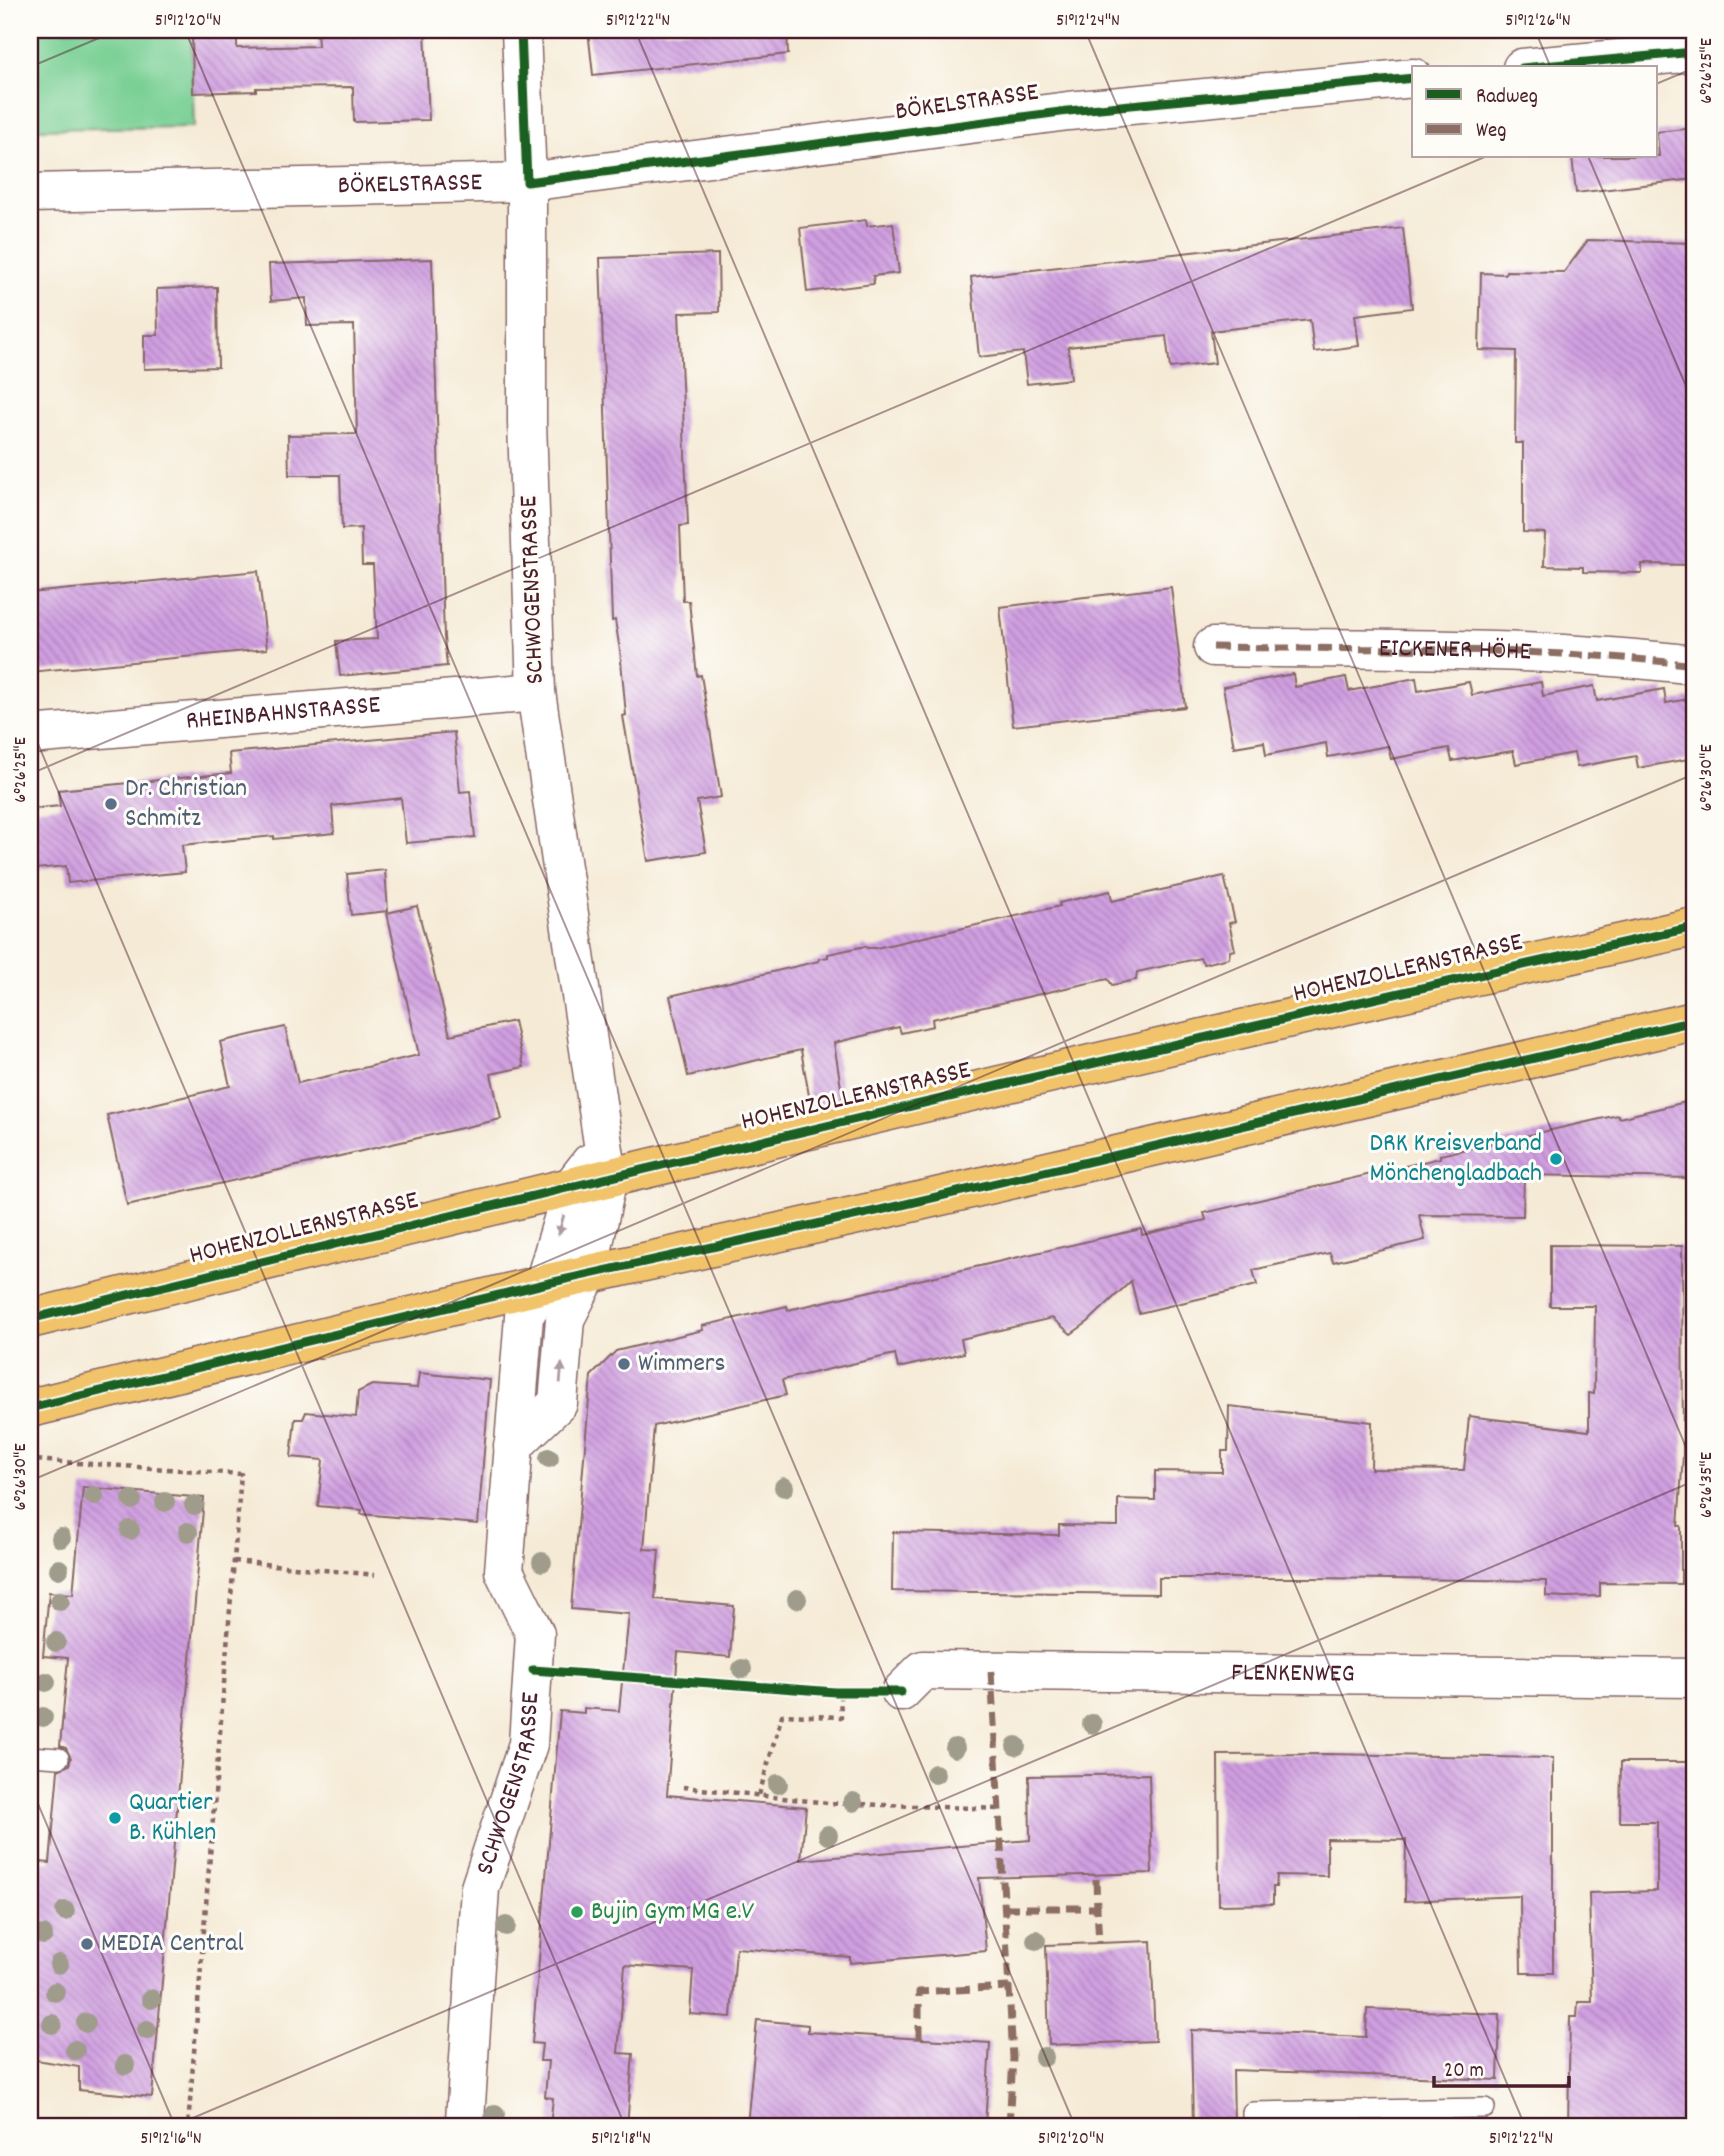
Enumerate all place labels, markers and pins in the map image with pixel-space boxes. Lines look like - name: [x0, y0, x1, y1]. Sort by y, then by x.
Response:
- place label: Dr. Christian Schmitz: [125, 771, 247, 838]
- marker: Dr. Christian Schmitz: [103, 796, 119, 812]
- place label: DRK Kreisverband Mönchengladbach: [1370, 1126, 1542, 1193]
- marker: DRK Kreisverband Mönchengladbach: [1548, 1151, 1564, 1167]
- place label: Wimmers: [638, 1346, 725, 1383]
- marker: Wimmers: [616, 1356, 632, 1372]
- place label: Quartier B. Kühlen: [129, 1785, 216, 1852]
- marker: Quartier B. Kühlen: [107, 1810, 123, 1826]
- place label: Bujin Gym MG e.V: [591, 1894, 755, 1931]
- marker: Bujin Gym MG e.V: [569, 1904, 585, 1920]
- place label: MEDIA Central: [101, 1926, 244, 1963]
- marker: MEDIA Central: [79, 1936, 95, 1952]

